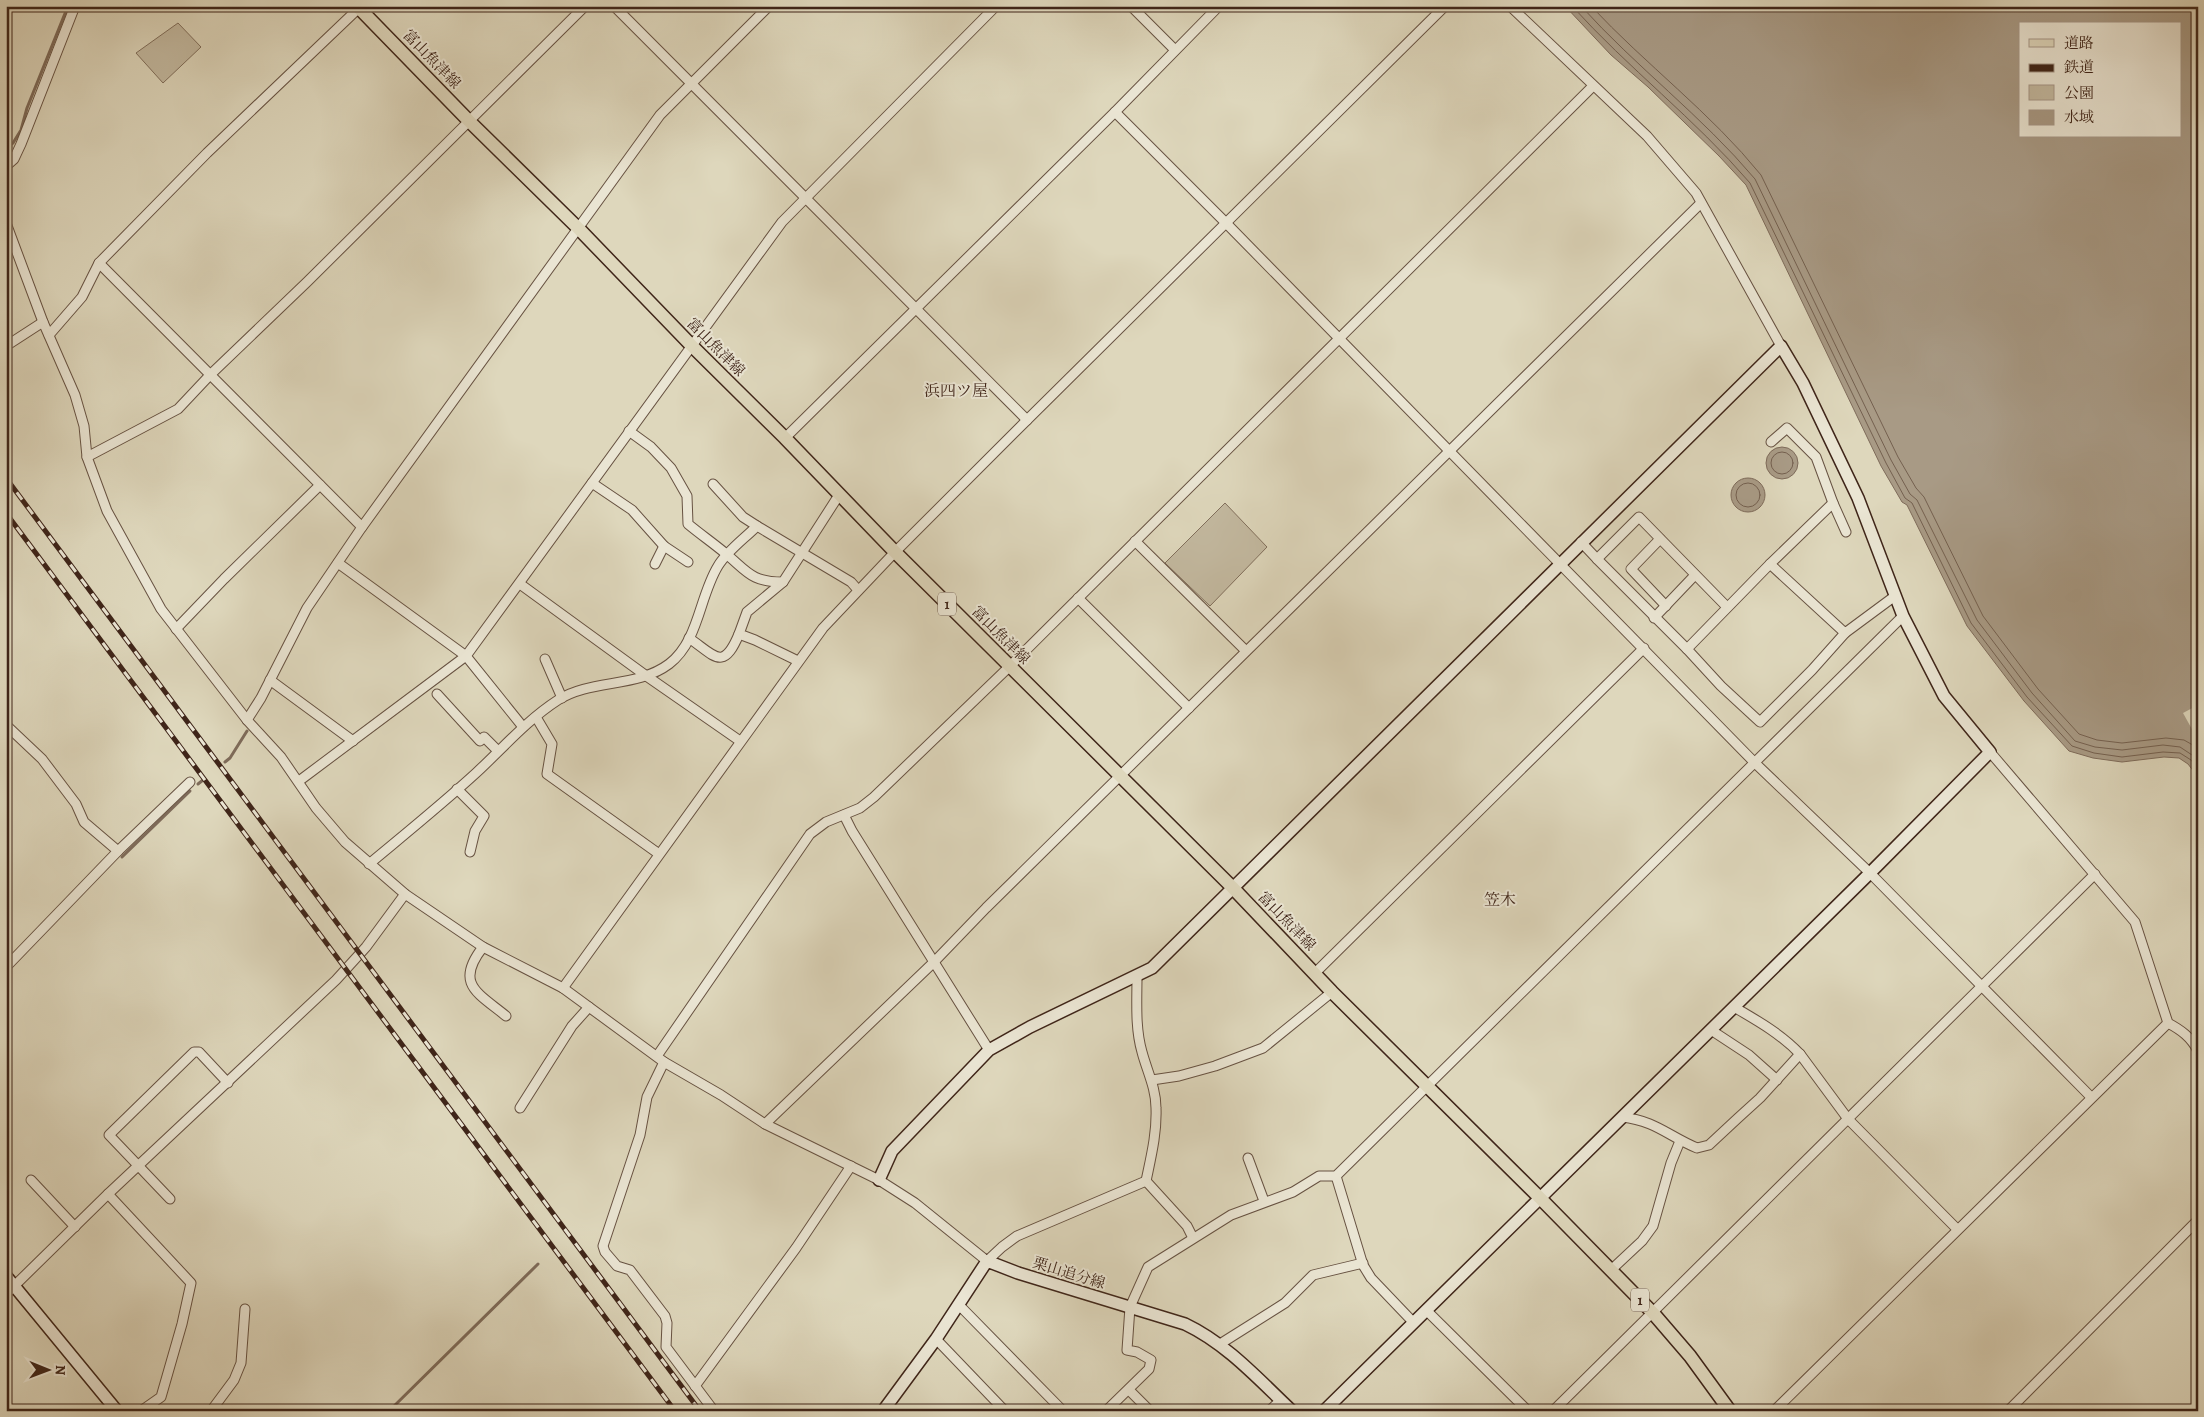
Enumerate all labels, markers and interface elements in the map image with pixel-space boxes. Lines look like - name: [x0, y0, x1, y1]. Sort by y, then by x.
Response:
- legend: [2019, 22, 2182, 138]
- street label: 富山魚津線: [399, 25, 465, 93]
- text: 道路: [2064, 33, 2094, 53]
- text: 鉄道: [2064, 57, 2094, 77]
- text: 公園: [2064, 83, 2094, 103]
- text: 水域: [2064, 107, 2094, 127]
- street label: 富山魚津線: [682, 313, 750, 381]
- district label: 浜四ツ屋: [924, 380, 988, 402]
- road number: 1: [938, 592, 956, 616]
- street label: 富山魚津線: [967, 601, 1035, 669]
- street label: 富山魚津線: [1254, 887, 1320, 955]
- district label: 笠木: [1484, 889, 1516, 911]
- street label: 栗山追分線: [1030, 1252, 1108, 1294]
- road number: 1: [1631, 1288, 1649, 1312]
- north arrow: [22, 1344, 72, 1394]
- text: N: [51, 1365, 70, 1375]

